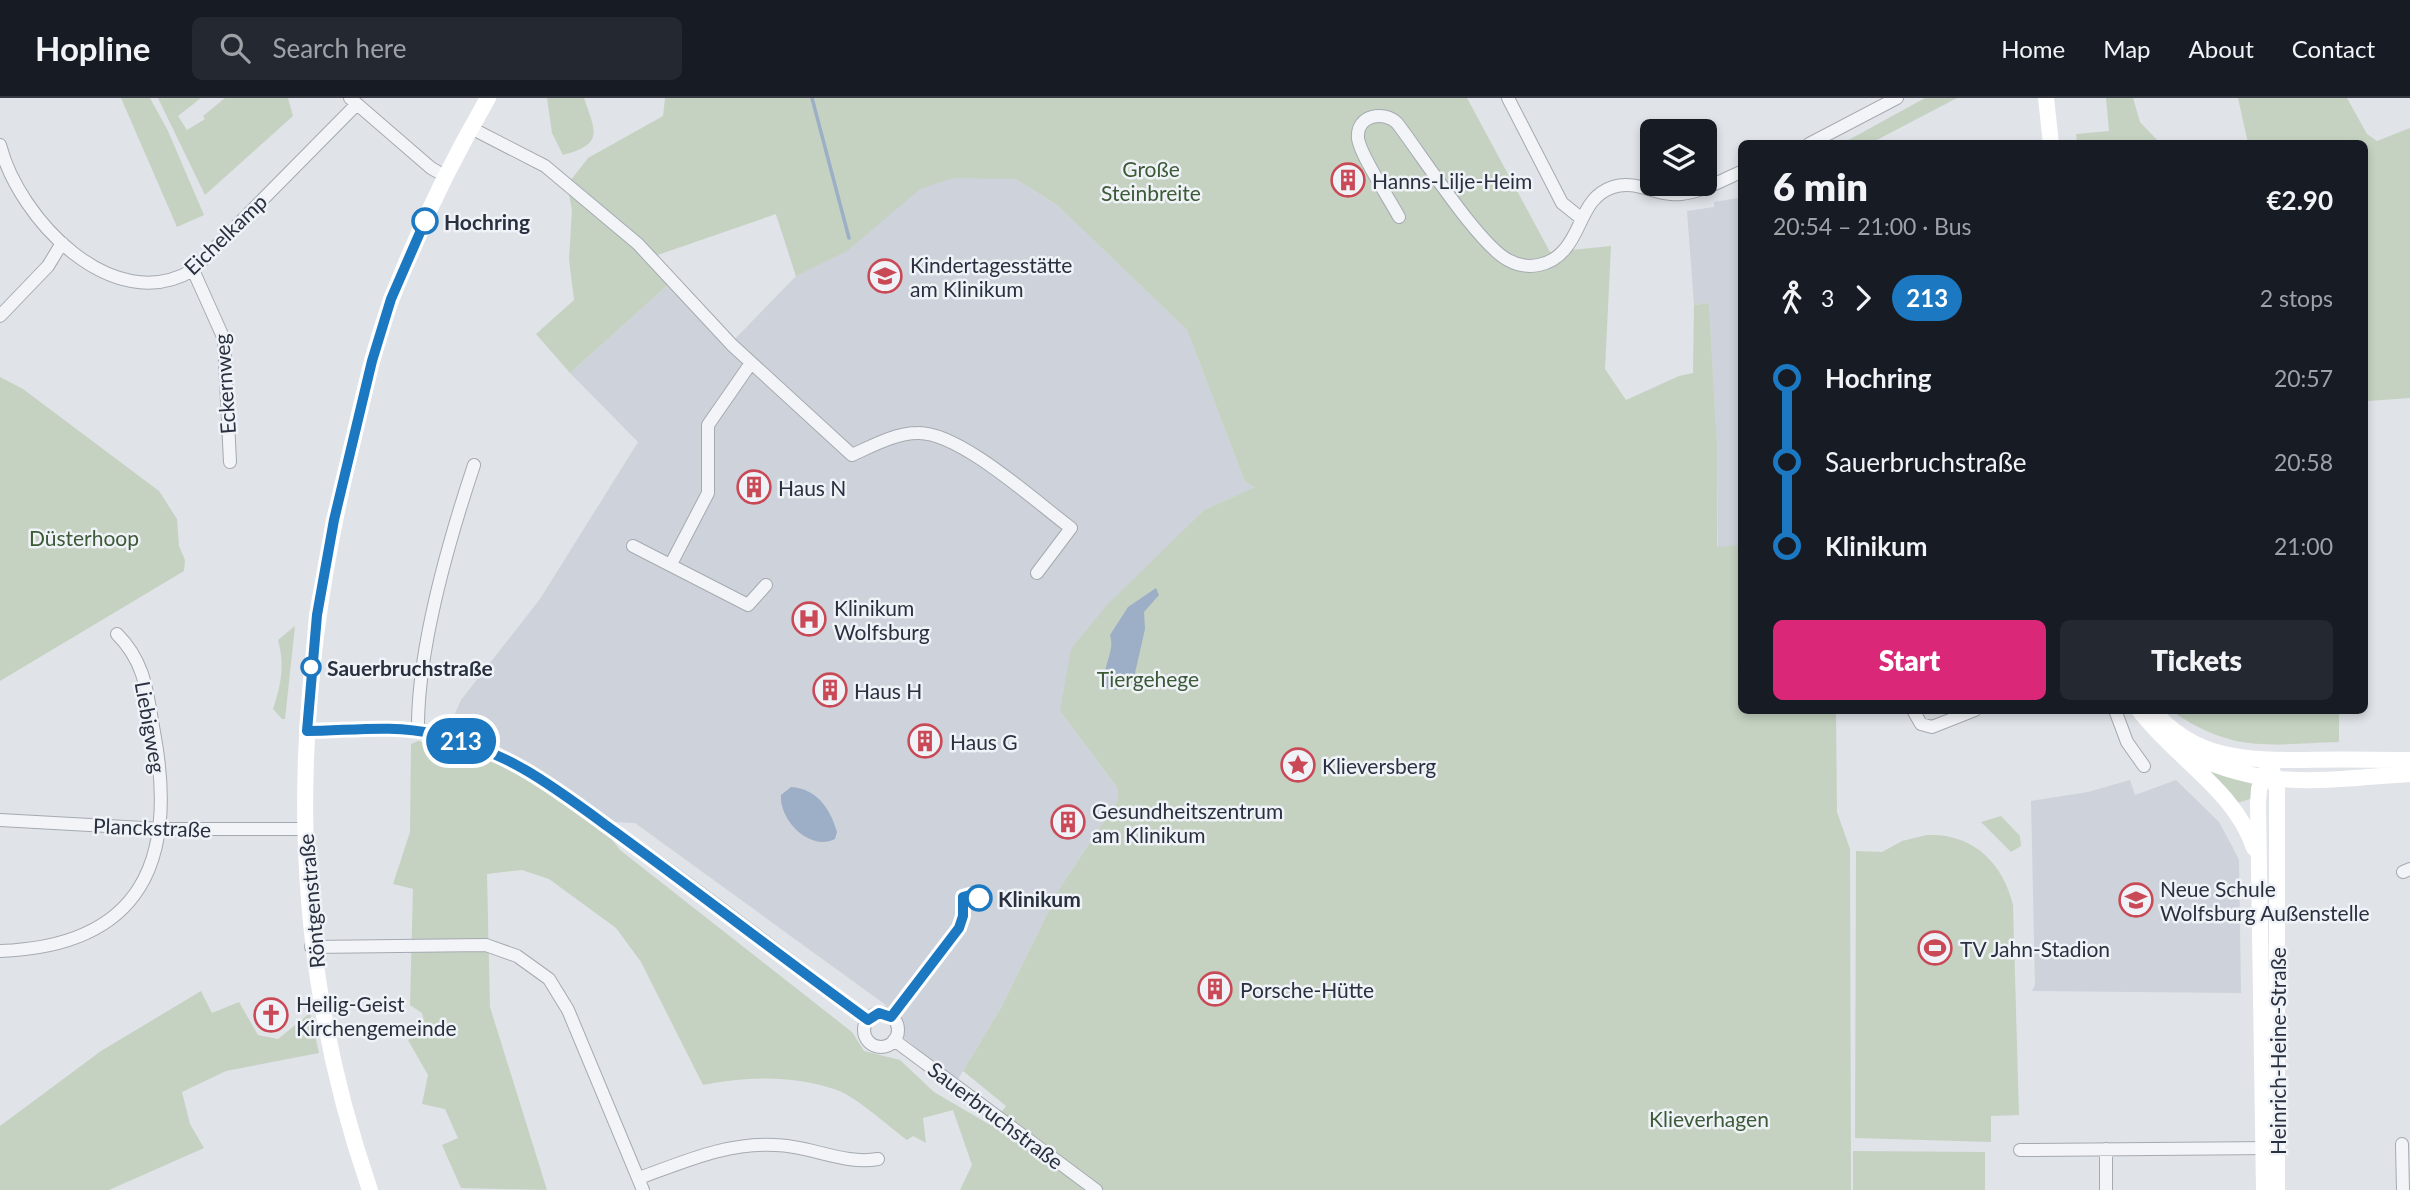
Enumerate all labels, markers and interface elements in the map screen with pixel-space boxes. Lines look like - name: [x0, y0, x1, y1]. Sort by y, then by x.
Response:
- search box: [192, 17, 682, 80]
- text: Hopline: [35, 28, 150, 68]
- icon: search: [216, 29, 254, 67]
- text: Search here: [272, 32, 407, 64]
- text: Home: [2001, 34, 2065, 63]
- text: Map: [2103, 34, 2151, 63]
- text: About: [2189, 34, 2254, 63]
- text: Contact: [2292, 34, 2375, 63]
- map controls: [1640, 119, 1717, 196]
- button: layers: [1640, 119, 1717, 196]
- park label: Große Steinbreite: [1101, 156, 1201, 205]
- building icon: Hanns-Lilje-Heim: [1329, 161, 1367, 199]
- text: 6 min: [1773, 163, 1868, 209]
- place label: Hanns-Lilje-Heim: [1372, 168, 1532, 193]
- text: €2.90: [2267, 184, 2333, 216]
- street label: Eichelkamp: [179, 189, 271, 279]
- marker: Hochring: [412, 208, 438, 234]
- place label: Hochring: [444, 209, 530, 234]
- text: 20:54 – 21:00 · Bus: [1773, 212, 1972, 240]
- place label: Kindertagesstätte am Klinikum: [910, 252, 1072, 301]
- school or university icon: Kindertagesstätte am Klinikum: [866, 257, 904, 295]
- icon: walk: [1773, 279, 1811, 317]
- icon: forward: [1844, 279, 1882, 317]
- text: 213: [1906, 283, 1948, 312]
- text: 3: [1821, 284, 1834, 312]
- text: 2 stops: [2260, 284, 2333, 312]
- street label: Eckernweg: [208, 333, 240, 435]
- text: Hochring: [1825, 362, 1931, 394]
- text: 20:57: [2274, 364, 2333, 392]
- text: Sauerbruchstraße: [1825, 446, 2027, 478]
- text: 20:58: [2274, 448, 2333, 476]
- building icon: Haus N: [735, 468, 773, 506]
- place label: Haus N: [778, 475, 846, 500]
- park label: Düsterhoop: [29, 525, 139, 550]
- text: Klinikum: [1825, 530, 1928, 562]
- text: 21:00: [2274, 532, 2333, 560]
- place label: Klinikum Wolfsburg: [834, 595, 930, 644]
- hospital icon: Klinikum Wolfsburg: [790, 600, 828, 638]
- button: Start: [1773, 620, 2046, 700]
- button: Tickets: [2060, 620, 2333, 700]
- place label: Sauerbruchstraße: [327, 655, 493, 680]
- marker: Sauerbruchstraße: [301, 657, 321, 677]
- park label: Tiergehege: [1097, 666, 1199, 691]
- building icon: Haus H: [811, 671, 849, 709]
- place label: Haus H: [854, 678, 922, 703]
- street label: Liebigweg: [131, 679, 171, 775]
- line badge: 213: [421, 718, 501, 764]
- building icon: Haus G: [906, 722, 944, 760]
- text: 213: [440, 726, 482, 755]
- place label: Haus G: [950, 729, 1018, 754]
- place icon: Klieversberg: [1279, 746, 1317, 784]
- place label: Klieversberg: [1322, 753, 1436, 778]
- place label: Gesundheitszentrum am Klinikum: [1092, 798, 1283, 847]
- building icon: Gesundheitszentrum am Klinikum: [1049, 803, 1087, 841]
- street label: Planckstraße: [93, 812, 211, 842]
- street label: Röntgenstraße: [293, 833, 329, 969]
- place label: Neue Schule Wolfsburg Außenstelle: [2160, 876, 2370, 925]
- school or university icon: Neue Schule Wolfsburg Außenstelle: [2117, 881, 2155, 919]
- marker: Klinikum: [966, 885, 992, 911]
- place label: Klinikum: [998, 886, 1081, 911]
- sports icon: TV Jahn-Stadion: [1916, 929, 1954, 967]
- place label: TV Jahn-Stadion: [1960, 936, 2110, 961]
- street label: Heinrich-Heine-Straße: [2265, 947, 2290, 1155]
- building icon: Porsche-Hütte: [1196, 970, 1234, 1008]
- place label: Porsche-Hütte: [1240, 977, 1374, 1002]
- place label: Heilig-Geist Kirchengemeinde: [296, 991, 457, 1040]
- church icon: Heilig-Geist Kirchengemeinde: [252, 996, 290, 1034]
- street label: Sauerbruchstraße: [923, 1056, 1069, 1174]
- park label: Klieverhagen: [1649, 1106, 1769, 1131]

